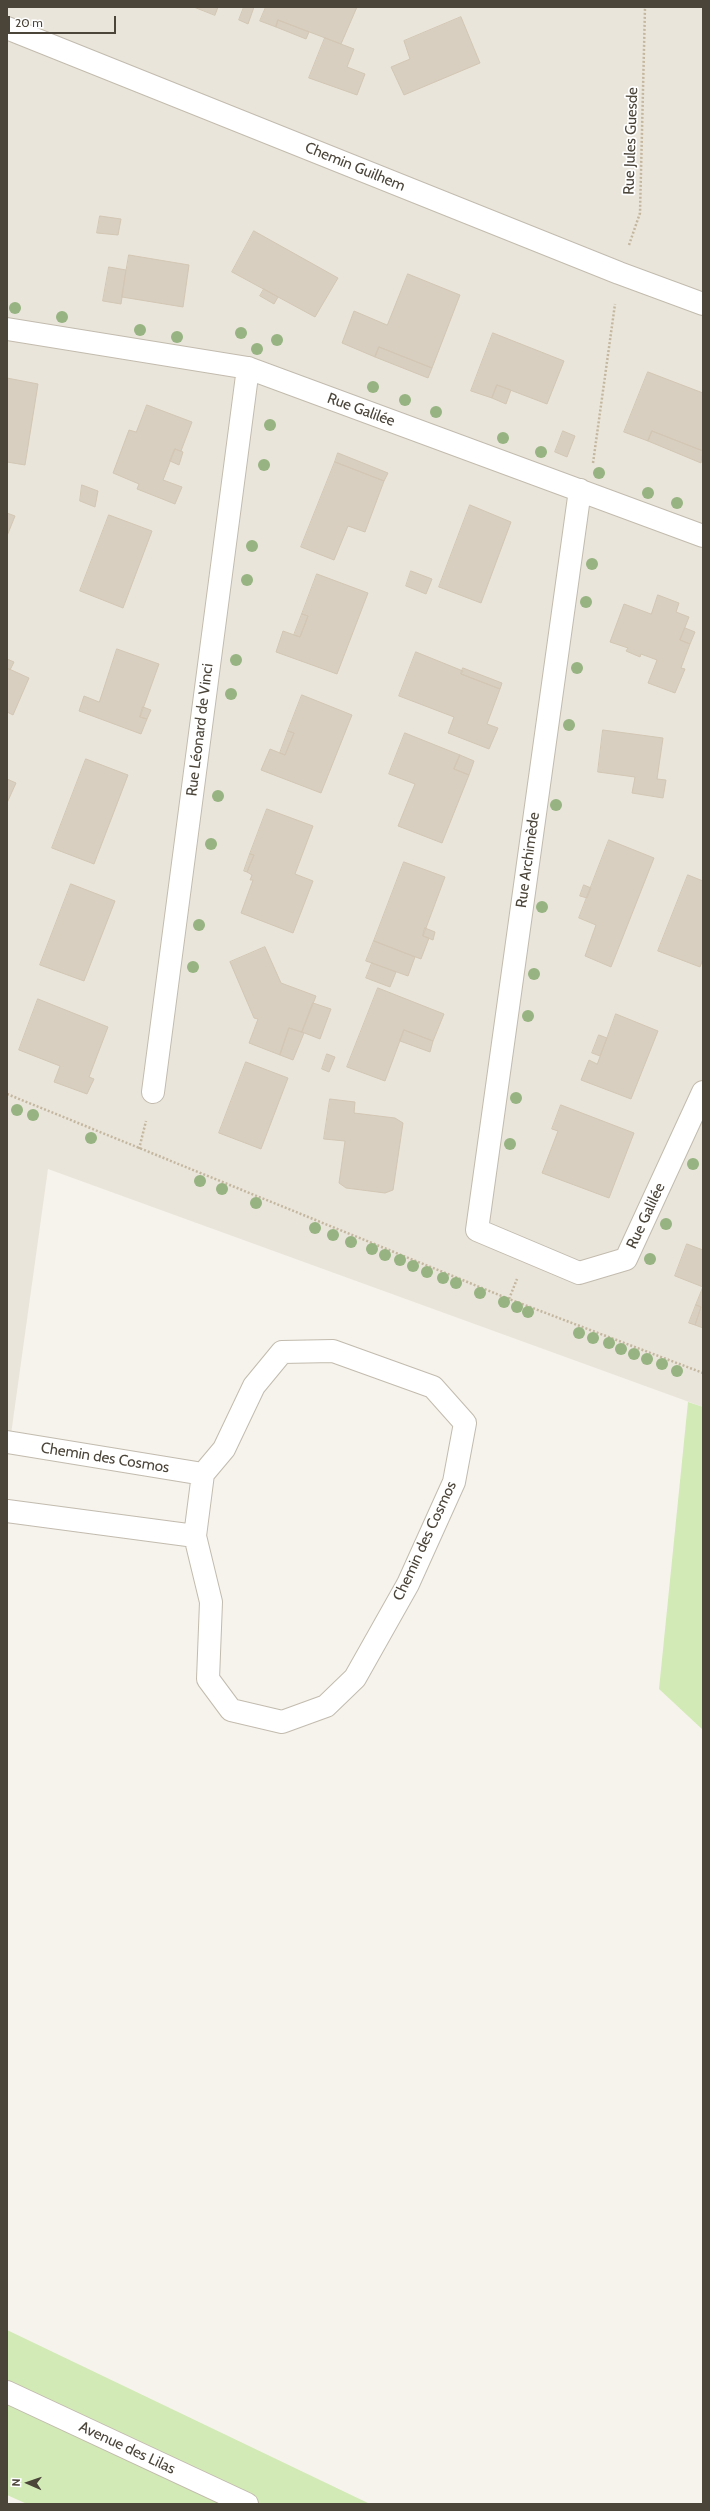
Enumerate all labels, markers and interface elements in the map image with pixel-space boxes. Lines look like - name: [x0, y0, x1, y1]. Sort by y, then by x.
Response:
- scale bar: [10, 8, 118, 34]
- text: 20 m: [15, 15, 43, 30]
- street label: Rue Jules Guesde: [620, 87, 642, 195]
- street label: Chemin Guilhem: [302, 139, 408, 195]
- street label: Rue Galilée: [325, 389, 397, 431]
- street label: Rue Léonard de Vinci: [183, 663, 217, 797]
- street label: Rue Archimède: [512, 811, 544, 909]
- street label: Rue Galilée: [623, 1180, 669, 1252]
- street label: Chemin des Cosmos: [39, 1439, 171, 1477]
- street label: Chemin des Cosmos: [389, 1478, 461, 1604]
- street label: Avenue des Lilas: [76, 2418, 178, 2478]
- north arrow: [8, 2463, 48, 2503]
- text: N: [9, 2478, 23, 2487]

